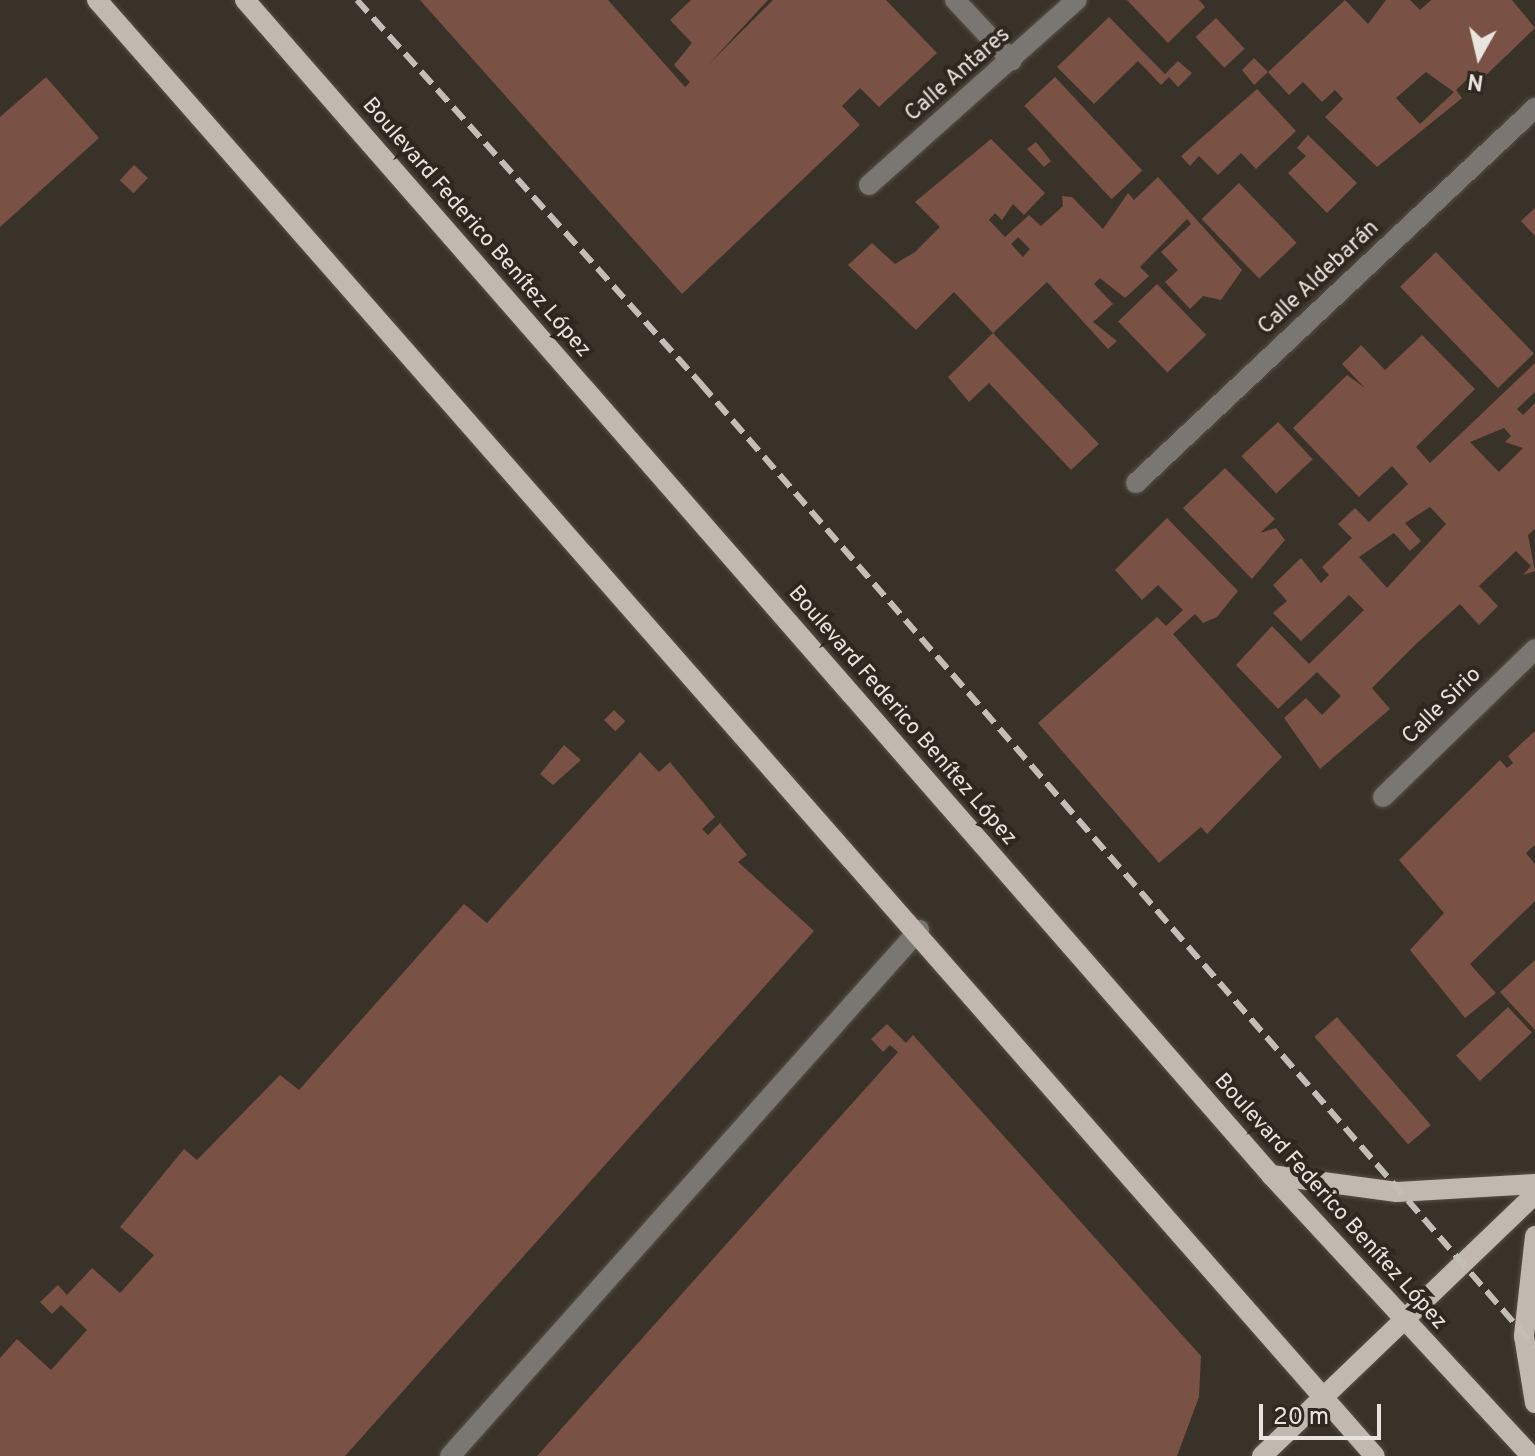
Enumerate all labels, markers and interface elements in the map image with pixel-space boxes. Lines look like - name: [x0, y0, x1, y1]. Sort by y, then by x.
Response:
- north arrow: [1439, 16, 1519, 96]
- street label: Calle Antares: [900, 22, 1016, 128]
- text: N: [1466, 66, 1485, 95]
- street label: Boulevard Federico Benítez López: [356, 93, 596, 363]
- street label: Calle Aldebarán: [1253, 215, 1385, 341]
- street label: Boulevard Federico Benítez López: [782, 581, 1022, 851]
- street label: Calle Sirio: [1397, 662, 1487, 750]
- street label: Boulevard Federico Benítez López: [1208, 1069, 1452, 1335]
- scale bar: [1263, 1388, 1385, 1438]
- text: 20 m: [1273, 1403, 1329, 1433]

